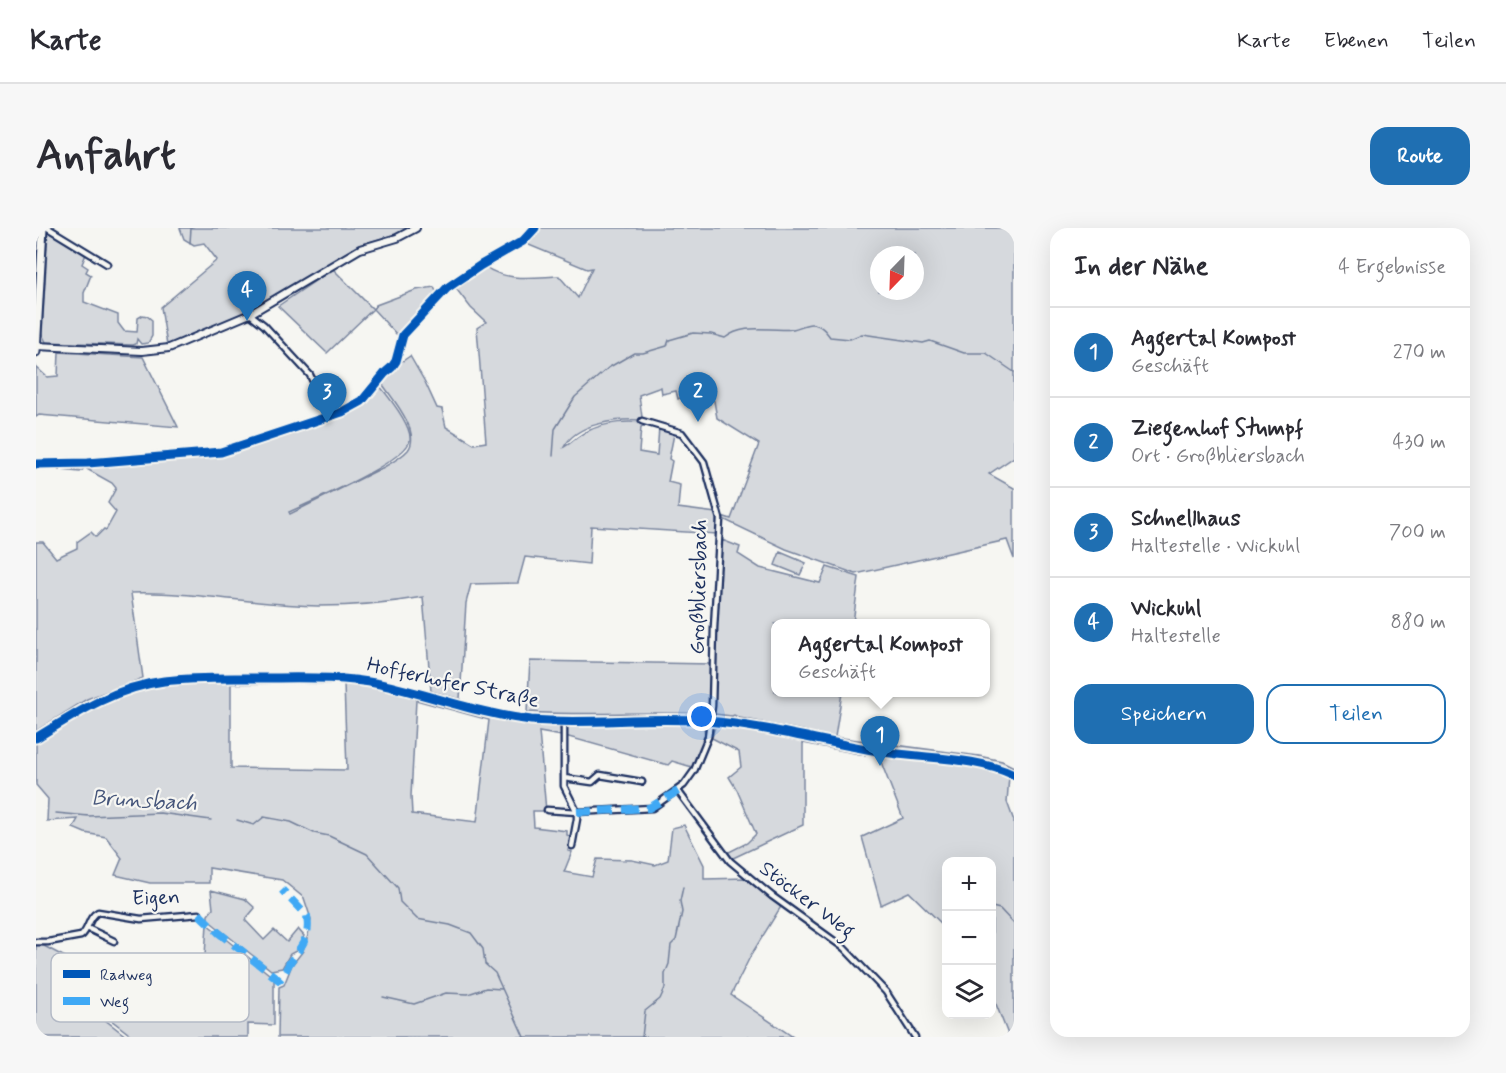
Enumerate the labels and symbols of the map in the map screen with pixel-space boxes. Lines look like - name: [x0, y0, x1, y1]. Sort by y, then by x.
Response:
- north arrow: [870, 246, 924, 300]
- pin: 4: [228, 272, 266, 321]
- pin: 2: [678, 372, 718, 422]
- pin: 3: [308, 374, 346, 423]
- street label: Großbliersbach: [684, 519, 714, 655]
- street label: Hofferhofer Straße: [364, 651, 542, 715]
- your location: [687, 702, 716, 731]
- pin: 1: [860, 716, 900, 766]
- water label: Brunsbach: [91, 784, 198, 818]
- street label: Stöcker Weg: [752, 855, 861, 947]
- street label: Eigen: [132, 883, 180, 913]
- legend: [51, 953, 249, 1022]
- text: Radweg: [100, 965, 152, 986]
- text: Weg: [100, 992, 129, 1014]

